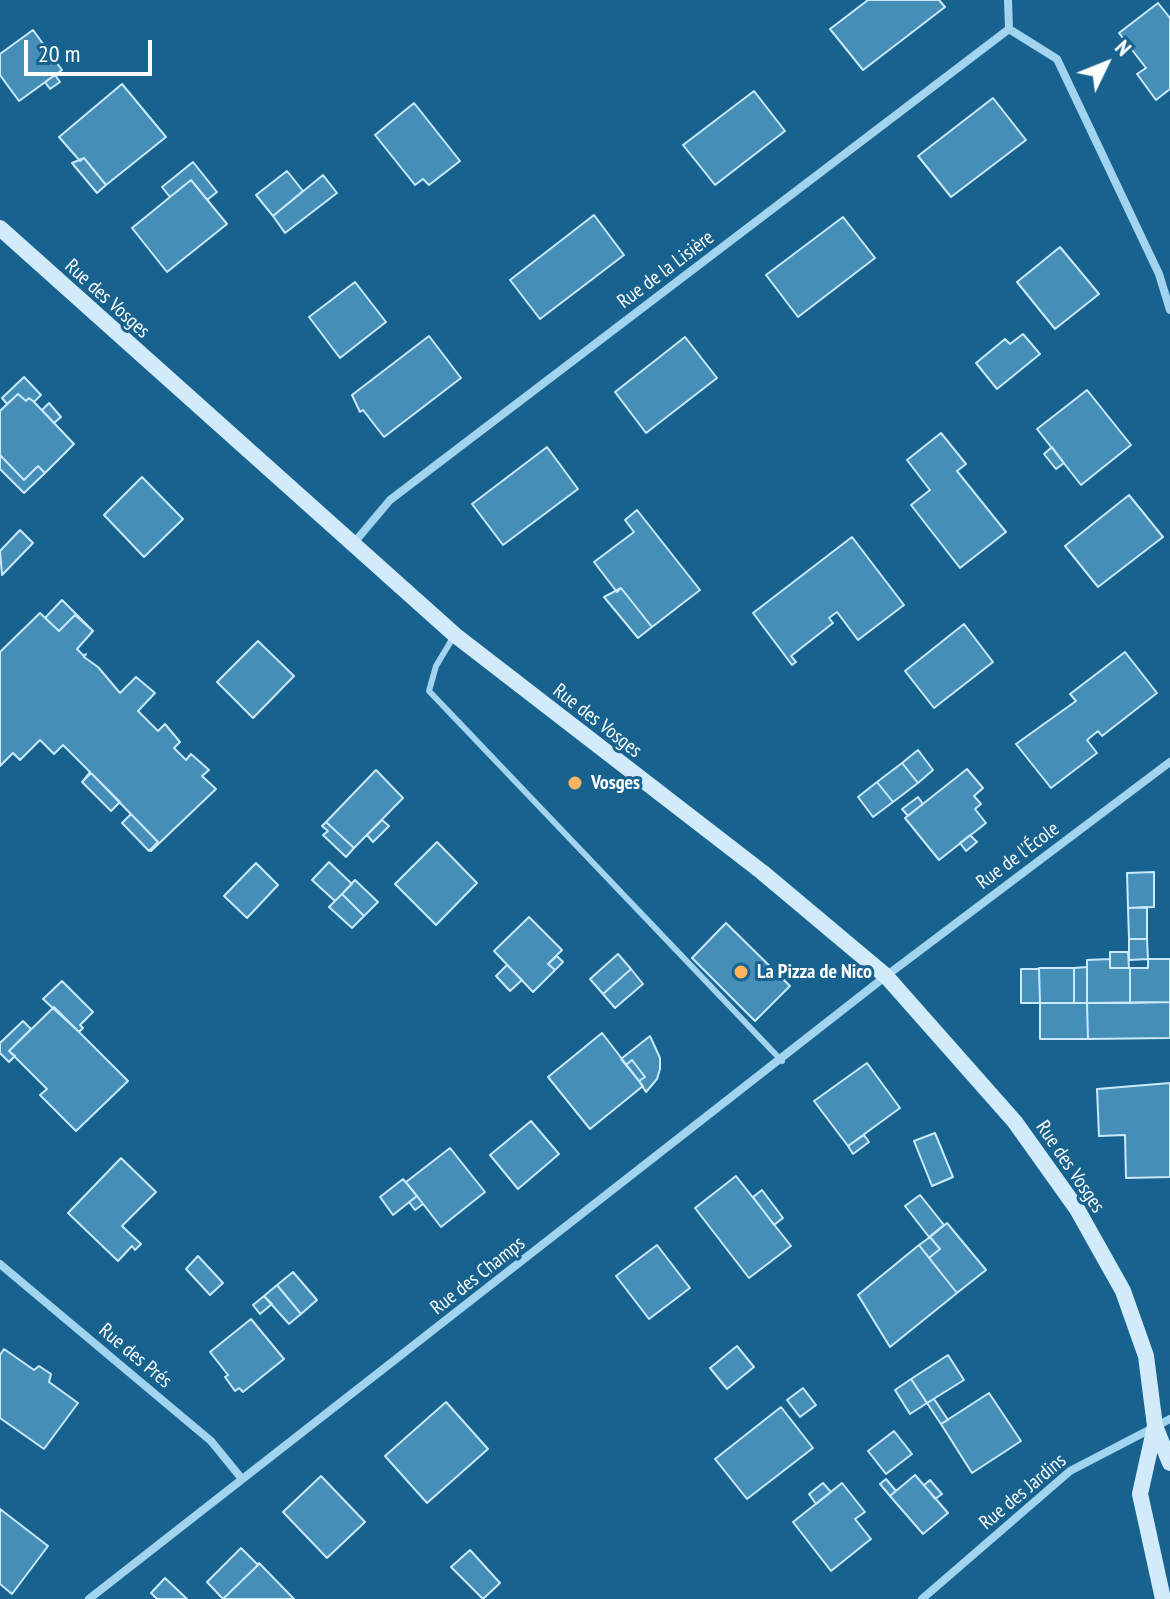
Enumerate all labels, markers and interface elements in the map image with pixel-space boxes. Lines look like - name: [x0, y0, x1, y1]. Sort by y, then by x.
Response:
- scale bar: [28, 24, 156, 74]
- north arrow: [1066, 24, 1146, 104]
- text: N: [1109, 34, 1138, 62]
- text: 20 m: [38, 38, 80, 69]
- street label: Rue de la Lisière: [613, 226, 719, 314]
- street label: Rue des Vosges: [60, 255, 154, 343]
- street label: Rue des Vosges: [548, 679, 646, 763]
- place label: Vosges: [591, 771, 640, 795]
- marker: Vosges: [566, 774, 584, 792]
- street label: Rue de l'École: [972, 817, 1064, 895]
- place label: La Pizza de Nico: [757, 960, 872, 984]
- marker: La Pizza de Nico: [732, 963, 750, 981]
- street label: Rue des Vosges: [1030, 1116, 1110, 1218]
- street label: Rue des Champs: [426, 1232, 530, 1320]
- street label: Rue des Prés: [94, 1319, 176, 1393]
- street label: Rue des Jardins: [975, 1449, 1071, 1535]

